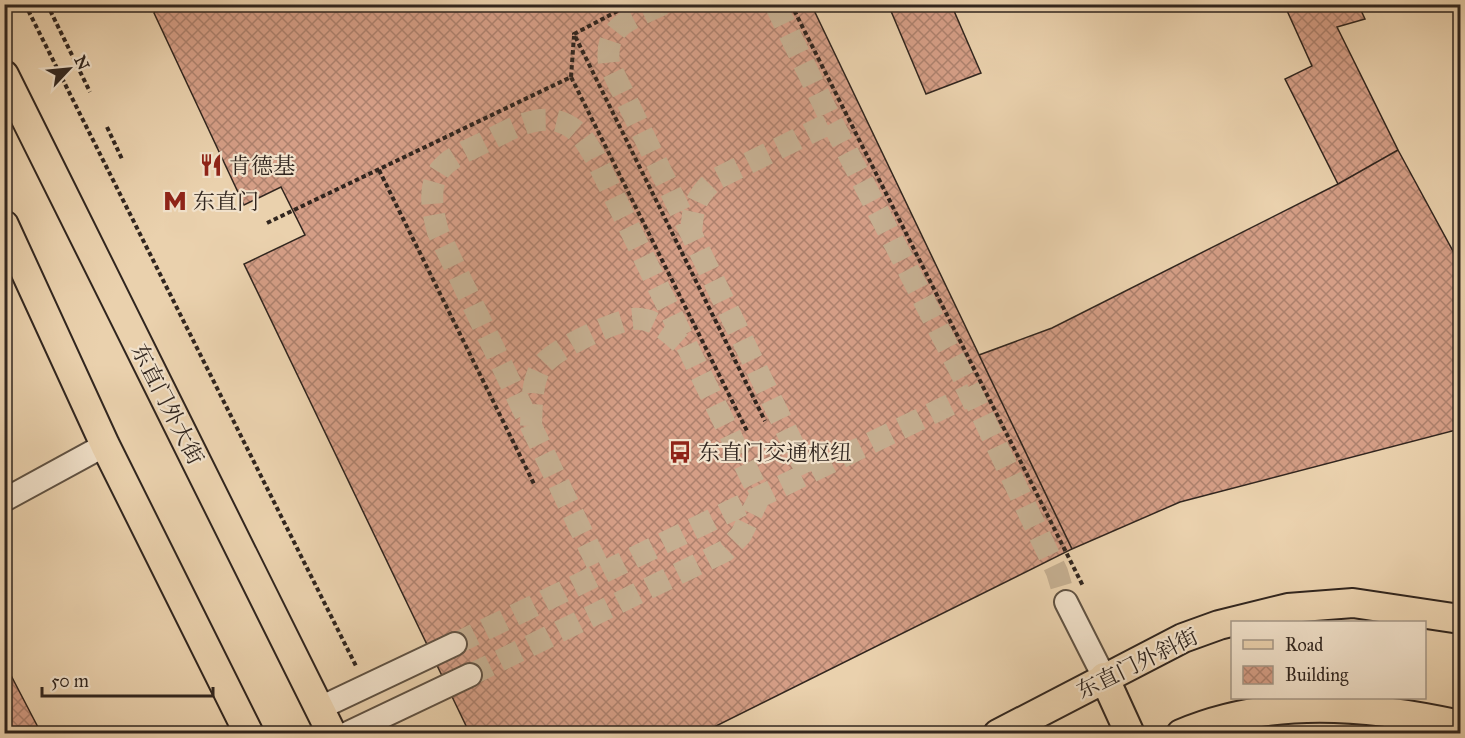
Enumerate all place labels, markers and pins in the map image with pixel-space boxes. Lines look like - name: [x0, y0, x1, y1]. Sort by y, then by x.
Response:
- restaurant icon: 肯德基: [198, 152, 224, 178]
- place label: 肯德基: [229, 152, 295, 179]
- metro station icon: 东直门: [162, 188, 188, 214]
- place label: 东直门: [193, 188, 259, 215]
- bus stop icon: 东直门交通枢纽: [667, 439, 693, 465]
- place label: 东直门交通枢纽: [698, 439, 852, 466]

